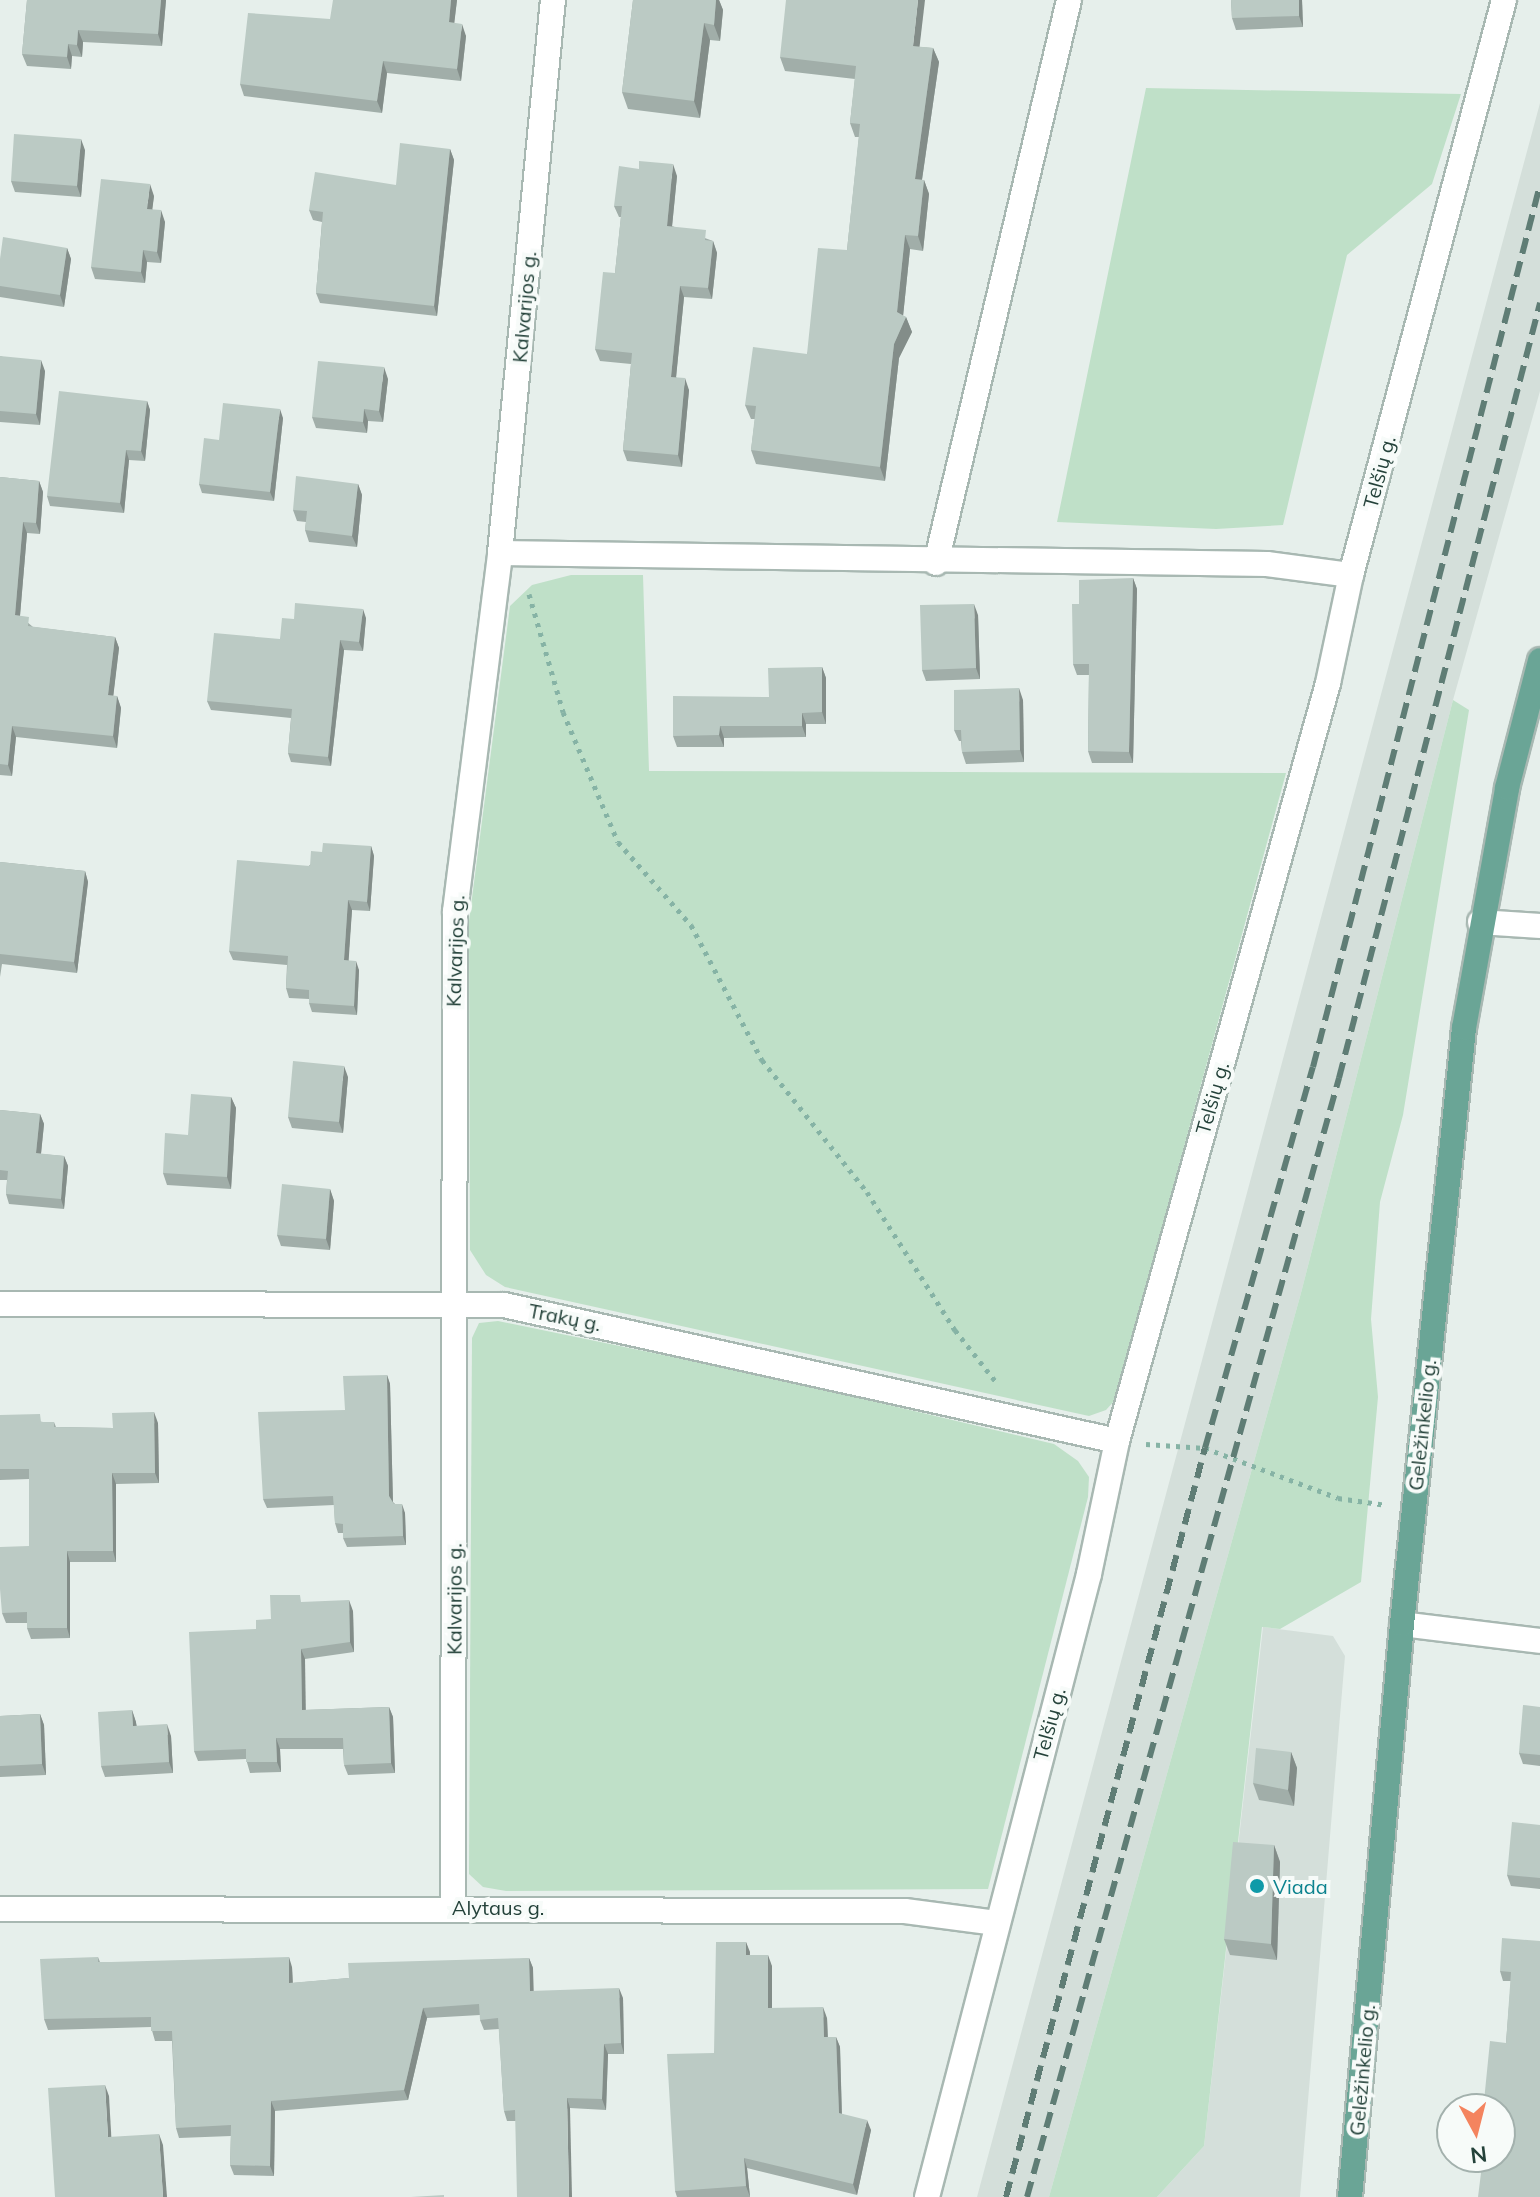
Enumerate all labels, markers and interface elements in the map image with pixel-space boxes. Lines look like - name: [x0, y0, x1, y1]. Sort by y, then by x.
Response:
- street label: Kalvarijos g.: [507, 250, 541, 364]
- street label: Telšių g.: [1358, 433, 1400, 511]
- street label: Kalvarijos g.: [441, 895, 469, 1007]
- street label: Telšių g.: [1190, 1059, 1234, 1137]
- street label: Trakų g.: [527, 1298, 603, 1336]
- street label: Geležinkelio g.: [1403, 1358, 1441, 1492]
- street label: Kalvarijos g.: [442, 1543, 466, 1655]
- street label: Telšių g.: [1028, 1685, 1070, 1763]
- place label: Viada: [1273, 1874, 1328, 1898]
- marker: Viada: [1248, 1877, 1266, 1895]
- street label: Alytaus g.: [452, 1895, 544, 1919]
- street label: Geležinkelio g.: [1344, 2003, 1380, 2137]
- north arrow: [1436, 2093, 1516, 2173]
- text: N: [1469, 2140, 1489, 2170]

